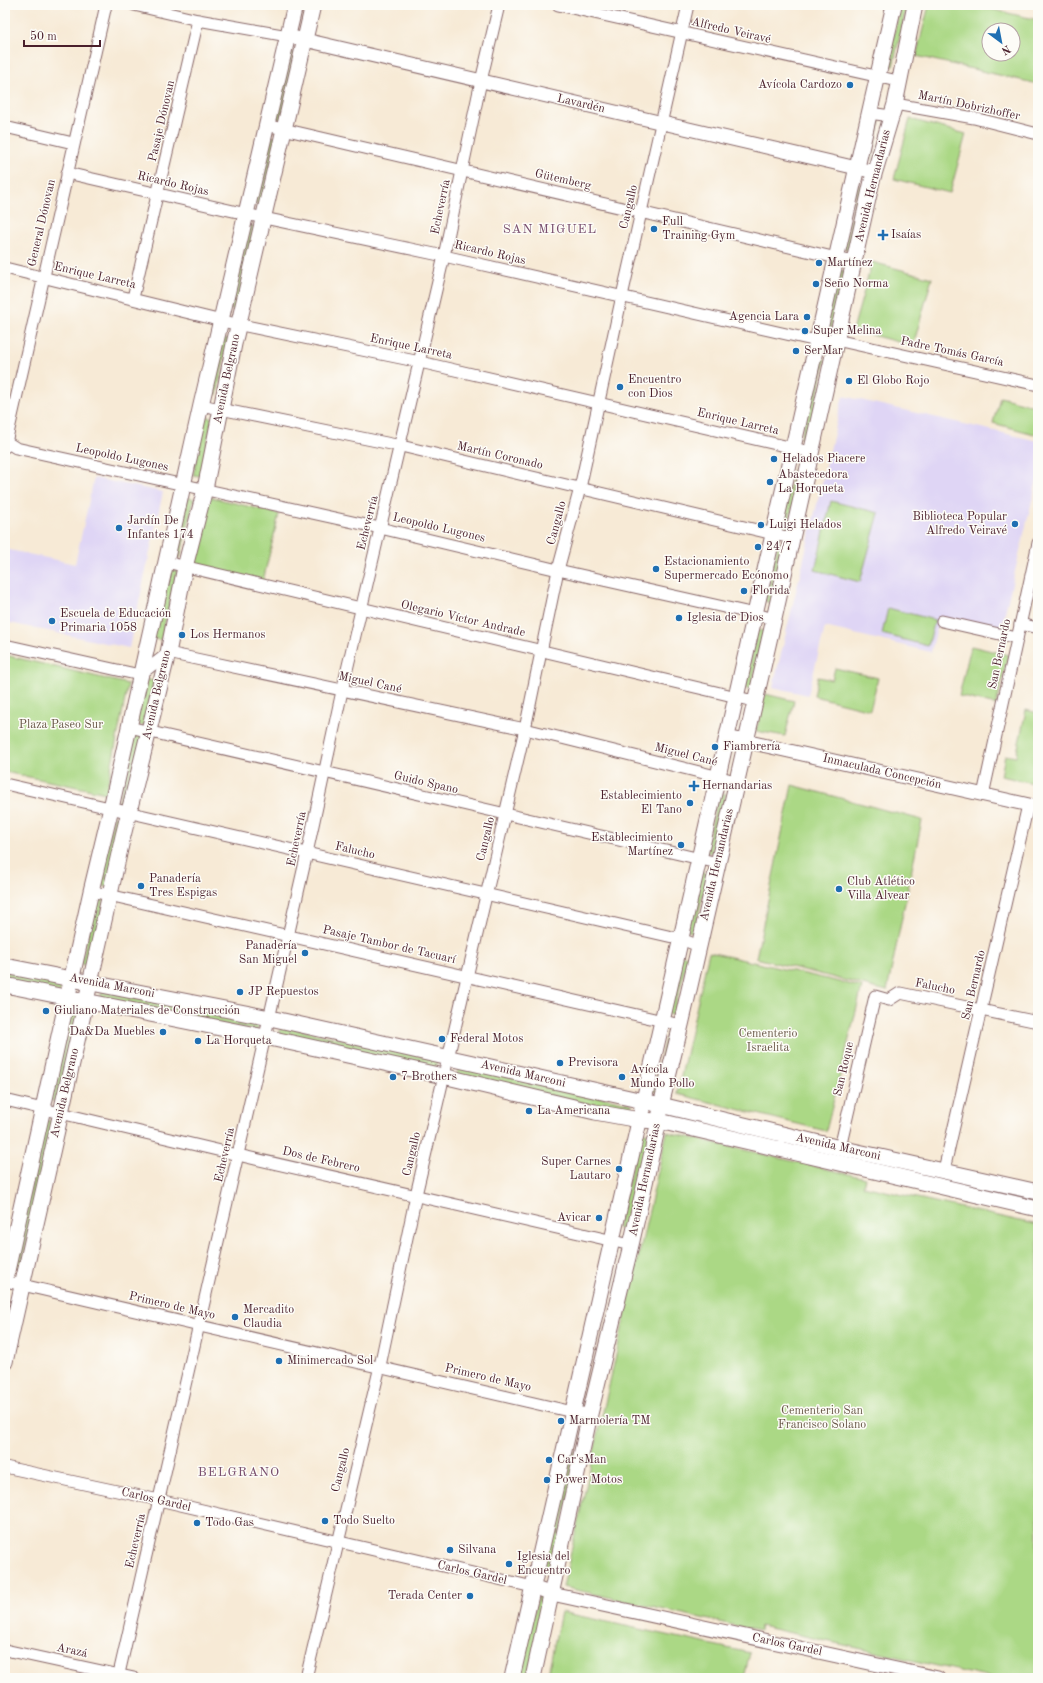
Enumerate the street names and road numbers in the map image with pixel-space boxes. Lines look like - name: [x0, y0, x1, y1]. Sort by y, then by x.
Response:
- street label: Alfredo Veiravé: [690, 16, 772, 46]
- street label: Pasaje Dónovan: [147, 79, 177, 163]
- street label: Martín Dobrizhoffer: [917, 89, 1021, 123]
- street label: Lavardén: [556, 93, 607, 115]
- street label: Avenida Hernandarias: [853, 129, 893, 243]
- street label: Gütemberg: [534, 168, 593, 192]
- street label: Ricardo Rojas: [136, 170, 210, 198]
- street label: General Dónovan: [26, 178, 58, 268]
- street label: Echeverría: [429, 178, 453, 236]
- street label: Cangallo: [618, 184, 640, 230]
- street label: Ricardo Rojas: [453, 239, 527, 267]
- street label: Enrique Larreta: [53, 261, 137, 291]
- street label: Enrique Larreta: [369, 332, 453, 362]
- street label: Avenida Belgrano: [212, 333, 242, 425]
- street label: Padre Tomás García: [899, 335, 1005, 369]
- street label: Enrique Larreta: [696, 407, 780, 437]
- street label: Martín Coronado: [456, 440, 544, 472]
- street label: Leopoldo Lugones: [74, 442, 170, 474]
- street label: Echeverría: [355, 494, 381, 552]
- street label: Cangallo: [545, 500, 569, 546]
- street label: Leopoldo Lugones: [392, 512, 486, 544]
- street label: Olegario Víctor Andrade: [400, 599, 527, 639]
- street label: San Bernardo: [987, 618, 1013, 690]
- street label: Avenida Belgrano: [141, 649, 173, 741]
- street label: Miguel Cané: [337, 670, 403, 696]
- street label: Miguel Cané: [653, 741, 719, 769]
- street label: Inmaculada Concepción: [822, 753, 943, 792]
- street label: Guido Spano: [393, 770, 459, 796]
- street label: Avenida Hernandarias: [698, 808, 736, 922]
- street label: Echeverría: [285, 810, 309, 868]
- street label: Cangallo: [475, 816, 497, 862]
- street label: Falucho: [334, 841, 376, 861]
- street label: Pasaje Tambor de Tacuarí: [321, 924, 457, 966]
- street label: San Bernardo: [960, 949, 988, 1021]
- street label: Avenida Marconi: [68, 972, 156, 1000]
- street label: Falucho: [914, 977, 956, 997]
- street label: San Roque: [832, 1040, 856, 1097]
- street label: Avenida Belgrano: [49, 1047, 81, 1139]
- street label: Avenida Marconi: [479, 1058, 567, 1090]
- street label: Avenida Hernandarias: [627, 1122, 663, 1238]
- street label: Echeverría: [213, 1126, 237, 1184]
- street label: Cangallo: [401, 1131, 423, 1177]
- street label: Avenida Marconi: [794, 1131, 882, 1163]
- street label: Dos de Febrero: [281, 1145, 361, 1175]
- street label: Primero de Mayo: [128, 1290, 216, 1322]
- street label: Primero de Mayo: [444, 1362, 532, 1394]
- street label: Cangallo: [330, 1447, 352, 1493]
- street label: Carlos Gardel: [120, 1486, 192, 1514]
- street label: Echeverría: [124, 1512, 148, 1570]
- street label: Carlos Gardel: [436, 1559, 508, 1587]
- street label: Carlos Gardel: [751, 1632, 823, 1658]
- street label: Arazá: [55, 1642, 89, 1660]

